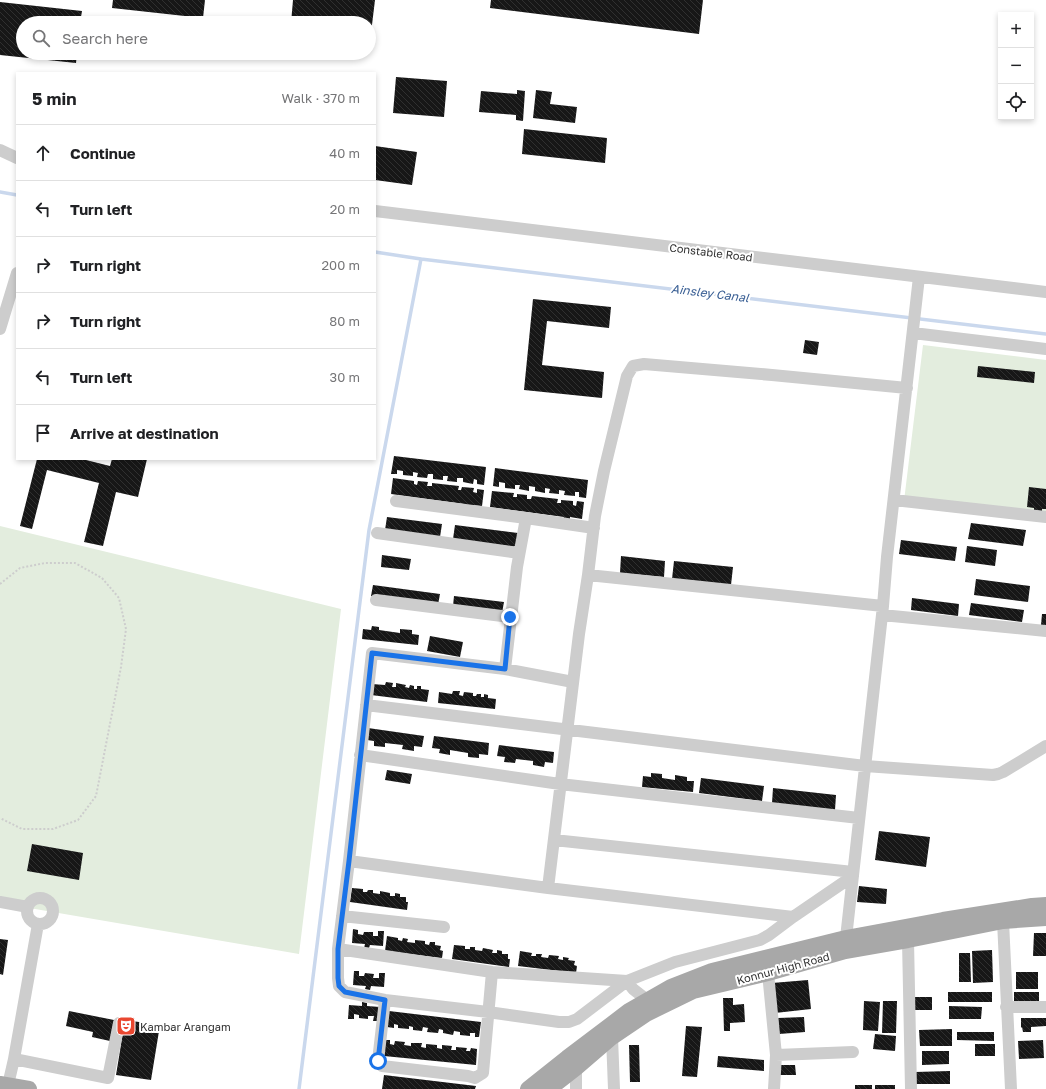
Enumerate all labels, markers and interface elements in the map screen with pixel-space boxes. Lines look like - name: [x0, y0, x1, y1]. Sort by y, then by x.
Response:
- map controls: [998, 12, 1034, 120]
- button: +: [998, 12, 1034, 48]
- search box: [16, 16, 376, 60]
- icon: search: [30, 27, 52, 49]
- text: Search here: [62, 29, 148, 47]
- button: −: [998, 48, 1034, 84]
- button: locate: [998, 84, 1034, 120]
- text: 5 min: [32, 88, 76, 109]
- text: Walk · 370 m: [281, 90, 360, 106]
- icon: ahead: [32, 142, 54, 164]
- text: Continue: [70, 144, 136, 162]
- text: 40 m: [329, 145, 360, 161]
- icon: left: [32, 198, 54, 220]
- text: Turn left: [70, 200, 132, 218]
- text: 20 m: [330, 201, 360, 217]
- street label: Constable Road: [669, 240, 753, 264]
- icon: right: [32, 254, 54, 276]
- text: Turn right: [70, 256, 141, 274]
- text: 200 m: [322, 257, 360, 273]
- water label: Ainsley Canal: [670, 281, 751, 305]
- icon: right: [32, 310, 54, 332]
- text: Turn right: [70, 312, 141, 330]
- text: 80 m: [329, 313, 360, 329]
- icon: left: [32, 366, 54, 388]
- text: Turn left: [70, 368, 132, 386]
- text: 30 m: [330, 369, 360, 385]
- icon: arrive: [32, 422, 54, 444]
- text: Arrive at destination: [70, 424, 219, 442]
- route end: [501, 608, 519, 626]
- street label: Konnur High Road: [735, 949, 831, 987]
- theatre icon: Kambar Arangam: [115, 1015, 137, 1037]
- place label: Kambar Arangam: [140, 1020, 231, 1033]
- route start: [369, 1052, 387, 1070]

